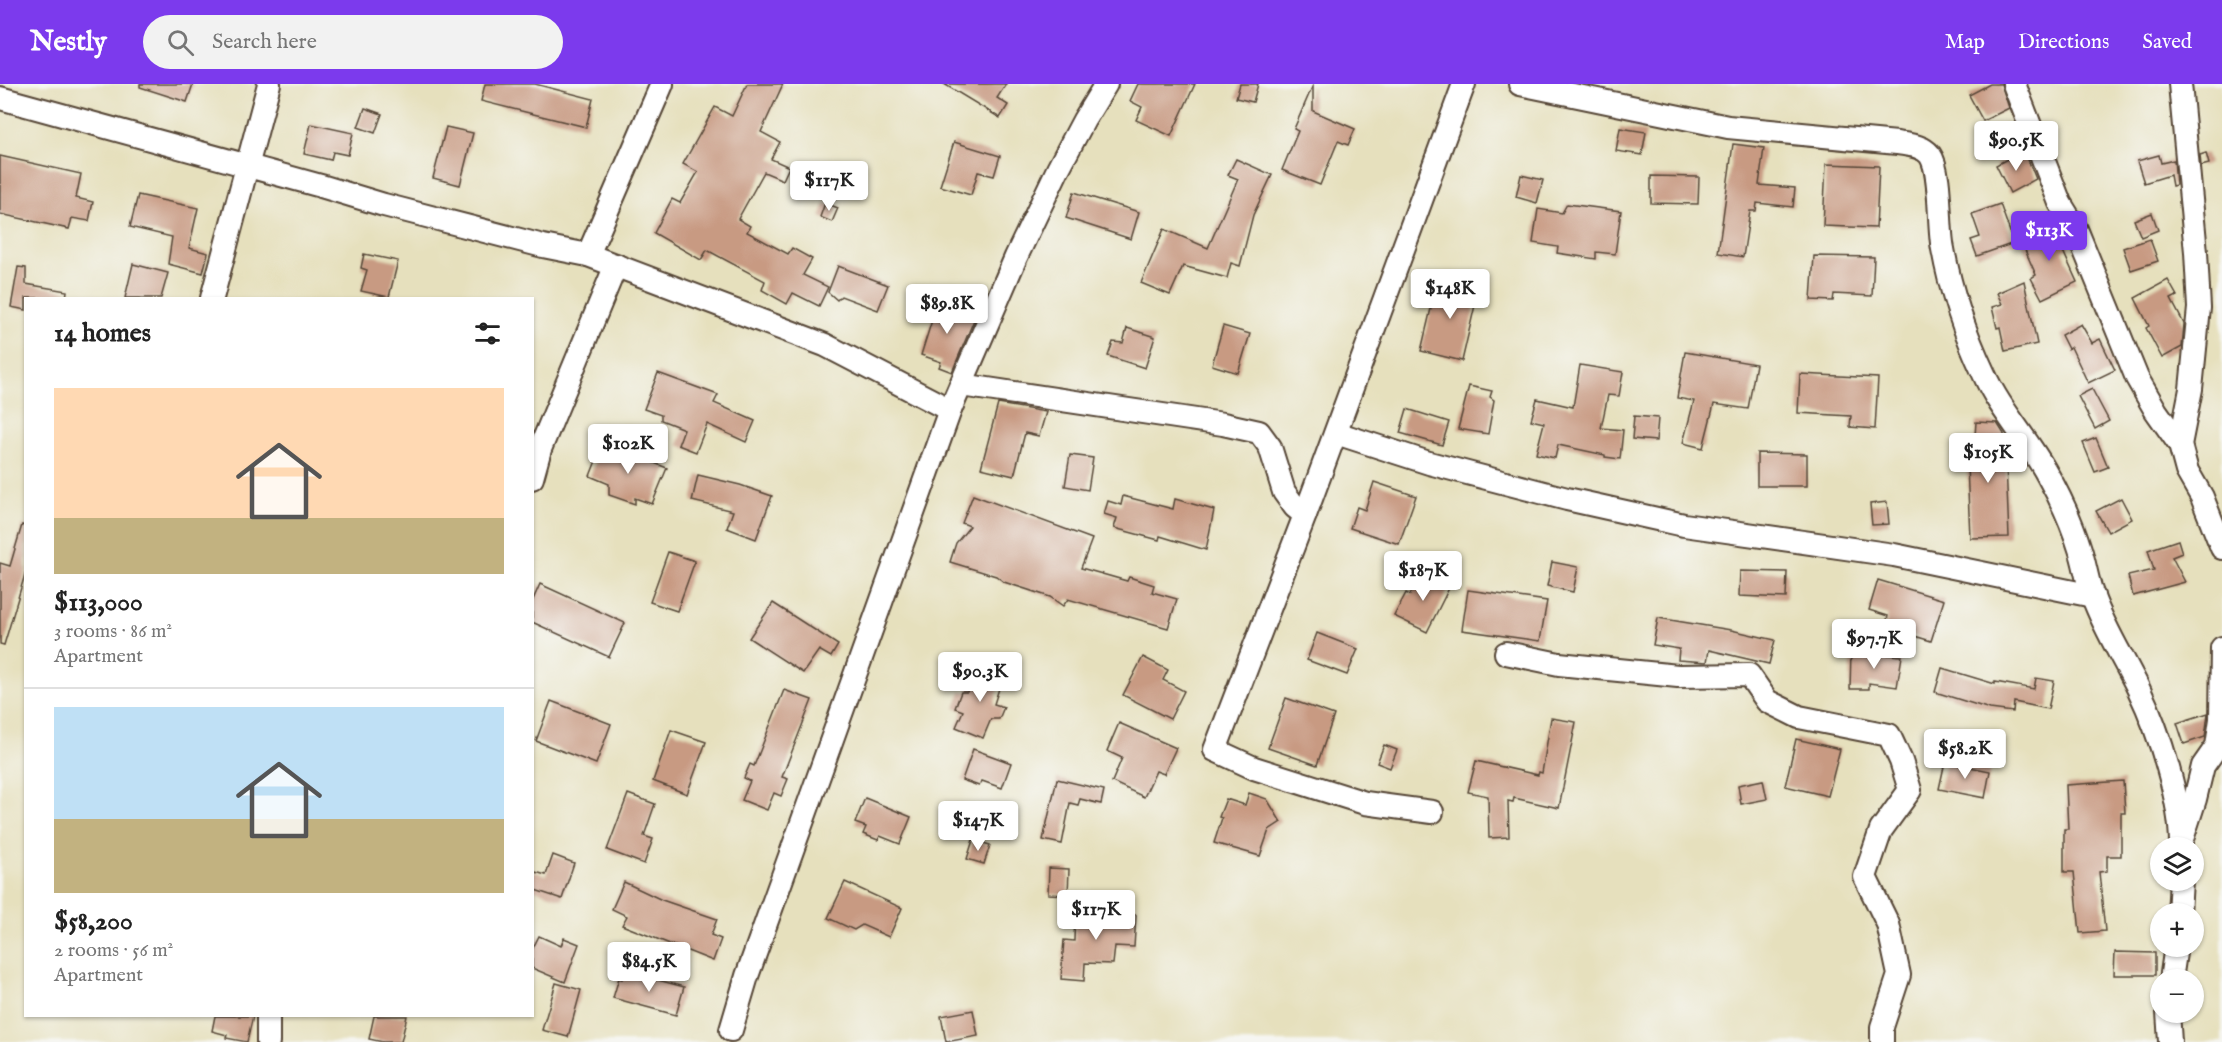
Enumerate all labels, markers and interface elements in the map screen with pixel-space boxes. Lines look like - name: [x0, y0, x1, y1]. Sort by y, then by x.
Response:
- search box: [143, 15, 563, 69]
- text: Nestly: [30, 25, 107, 60]
- icon: search: [164, 26, 197, 59]
- text: Search here: [212, 28, 317, 56]
- text: Map: [1945, 29, 1985, 56]
- text: Directions: [2018, 29, 2109, 56]
- text: Saved: [2142, 29, 2192, 56]
- pin: $90.5K: [1967, 121, 2065, 172]
- text: $90.5K: [1988, 128, 2044, 153]
- pin: $117K: [787, 161, 871, 212]
- text: $117K: [804, 168, 854, 193]
- pin: $113K: [2007, 211, 2091, 262]
- text: $113K: [2025, 218, 2073, 243]
- pin: $148K: [1408, 269, 1492, 320]
- text: $148K: [1425, 276, 1475, 301]
- pin: $89.8K: [898, 284, 996, 335]
- text: $89.8K: [920, 291, 974, 316]
- text: 14 homes: [54, 317, 151, 350]
- icon: filters: [471, 317, 504, 350]
- pin: $102K: [586, 424, 670, 475]
- icon: home: [225, 427, 333, 535]
- text: $102K: [602, 431, 654, 456]
- pin: $105K: [1946, 433, 2030, 484]
- text: $105K: [1963, 440, 2013, 465]
- pin: $187K: [1381, 551, 1465, 602]
- text: $187K: [1398, 558, 1448, 583]
- text: $113,000: [54, 586, 143, 619]
- text: 3 rooms · 86 m²: [54, 619, 172, 644]
- pin: $97.7K: [1825, 619, 1923, 670]
- text: $97.7K: [1846, 626, 1902, 651]
- text: Apartment: [54, 644, 143, 669]
- pin: $90.3K: [931, 652, 1029, 703]
- text: $90.3K: [952, 659, 1008, 684]
- pin: $58.2K: [1916, 729, 2014, 780]
- text: $58.2K: [1938, 736, 1992, 761]
- icon: home: [225, 746, 333, 854]
- pin: $147K: [936, 801, 1020, 852]
- text: $147K: [952, 808, 1004, 833]
- map controls: [2150, 837, 2204, 1023]
- button: layers: [2150, 837, 2204, 891]
- pin: $117K: [1054, 890, 1138, 941]
- text: $117K: [1071, 897, 1121, 922]
- button: +: [2150, 903, 2204, 957]
- text: $58,200: [54, 905, 133, 938]
- text: 2 rooms · 56 m²: [54, 938, 173, 963]
- pin: $84.5K: [600, 942, 698, 993]
- text: $84.5K: [621, 949, 677, 974]
- text: Apartment: [54, 963, 143, 988]
- button: −: [2150, 969, 2204, 1023]

